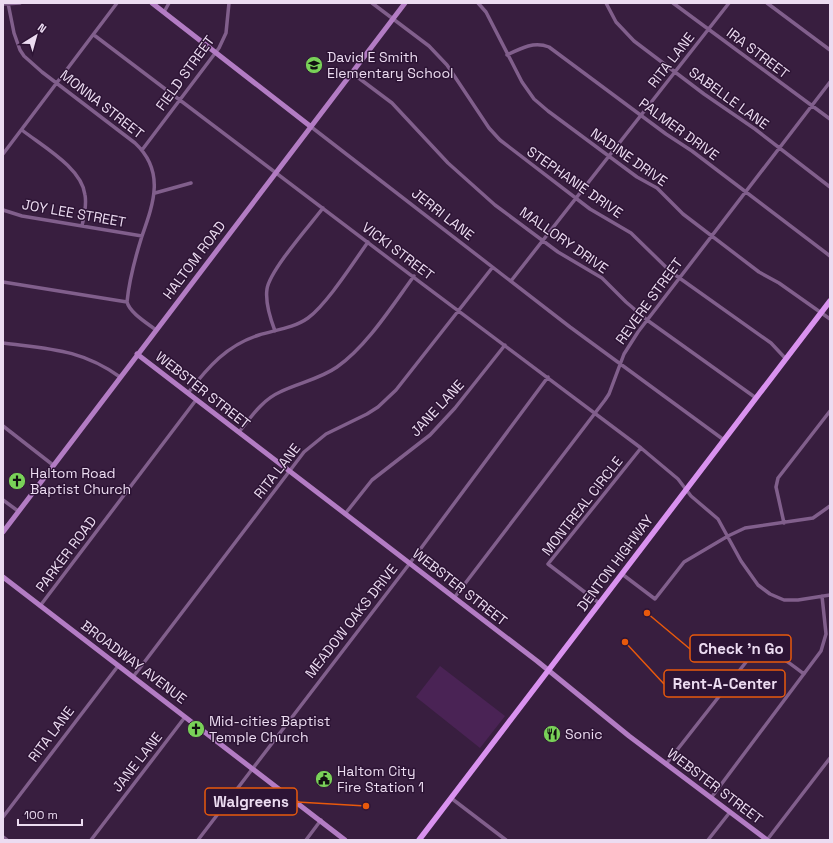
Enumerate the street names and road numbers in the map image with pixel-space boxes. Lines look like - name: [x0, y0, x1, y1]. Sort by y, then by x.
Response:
- street label: IRA STREET: [723, 24, 793, 82]
- street label: RITA LANE: [644, 29, 698, 91]
- street label: FIELD STREET: [152, 32, 218, 114]
- street label: SABELLE LANE: [685, 63, 773, 133]
- street label: MONNA STREET: [56, 66, 148, 142]
- street label: PALMER DRIVE: [635, 94, 723, 164]
- street label: NADINE DRIVE: [587, 124, 671, 190]
- street label: STEPHANIE DRIVE: [524, 142, 627, 222]
- street label: JERRI LANE: [408, 184, 478, 244]
- street label: JOY LEE STREET: [21, 195, 127, 231]
- street label: MALLORY DRIVE: [516, 203, 612, 277]
- street label: HALTOM ROAD: [159, 217, 229, 303]
- street label: VICKI STREET: [358, 218, 438, 284]
- street label: REVERE STREET: [612, 254, 686, 348]
- street label: WEBSTER STREET: [152, 347, 254, 433]
- street label: JANE LANE: [406, 376, 468, 440]
- street label: RITA LANE: [250, 440, 304, 502]
- street label: MONTREAL CIRCLE: [538, 453, 626, 559]
- street label: DENTON HIGHWAY: [573, 511, 657, 615]
- street label: PARKER ROAD: [32, 513, 100, 595]
- street label: WEBSTER STREET: [409, 544, 511, 630]
- street label: MEADOW OAKS DRIVE: [301, 560, 401, 682]
- street label: BROADWAY AVENUE: [78, 616, 191, 708]
- street label: RITA LANE: [24, 702, 78, 765]
- street label: JANE LANE: [108, 728, 166, 796]
- street label: WEBSTER STREET: [664, 744, 766, 828]

